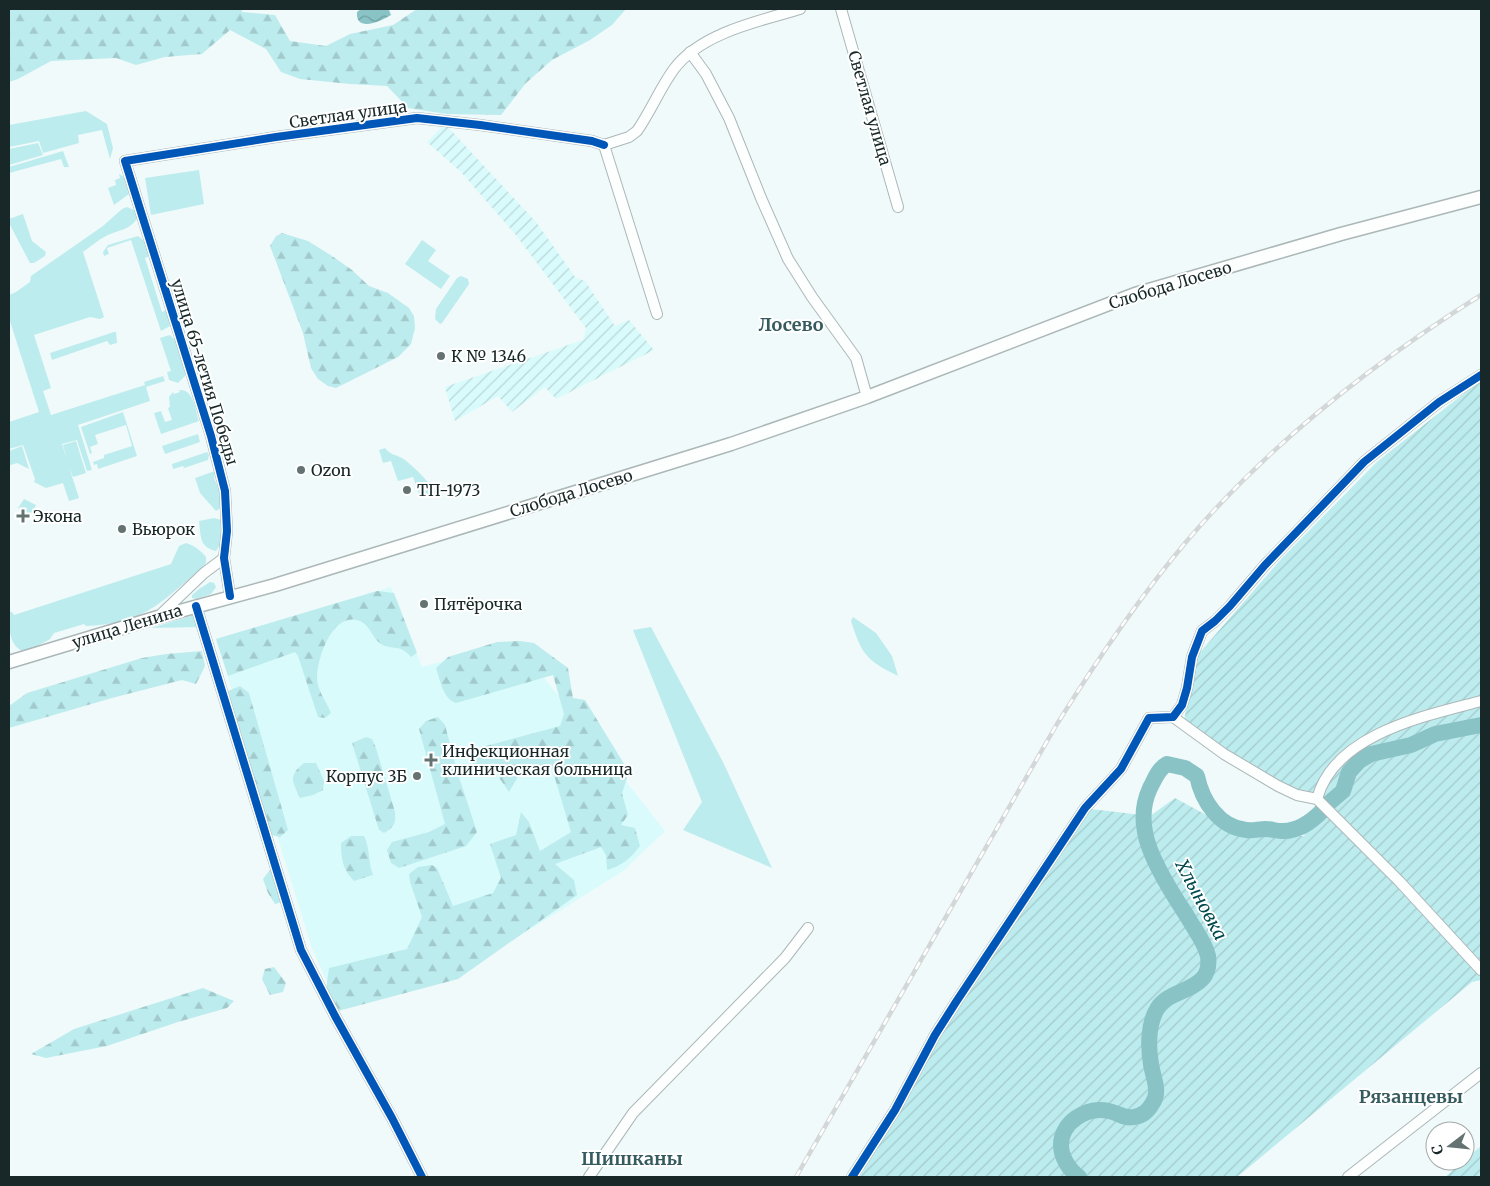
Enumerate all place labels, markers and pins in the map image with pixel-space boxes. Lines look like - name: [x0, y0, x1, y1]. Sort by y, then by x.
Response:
- place label: К № 1346: [451, 346, 526, 366]
- marker: К № 1346: [435, 350, 447, 362]
- place label: Ozon: [311, 460, 351, 480]
- marker: Ozon: [295, 464, 307, 476]
- place label: ТП-1973: [417, 480, 480, 500]
- marker: ТП-1973: [401, 484, 413, 496]
- place label: Экона: [33, 506, 82, 526]
- marker: Экона: [17, 510, 29, 522]
- place label: Вьюрок: [132, 519, 195, 539]
- marker: Вьюрок: [116, 523, 128, 535]
- place label: Пятёрочка: [434, 594, 523, 614]
- marker: Пятёрочка: [418, 598, 430, 610]
- place label: Инфекционная клиническая больница: [442, 741, 633, 779]
- marker: Инфекционная клиническая больница: [424, 753, 438, 767]
- place label: Корпус 3Б: [326, 766, 407, 786]
- marker: Корпус 3Б: [411, 770, 423, 782]

